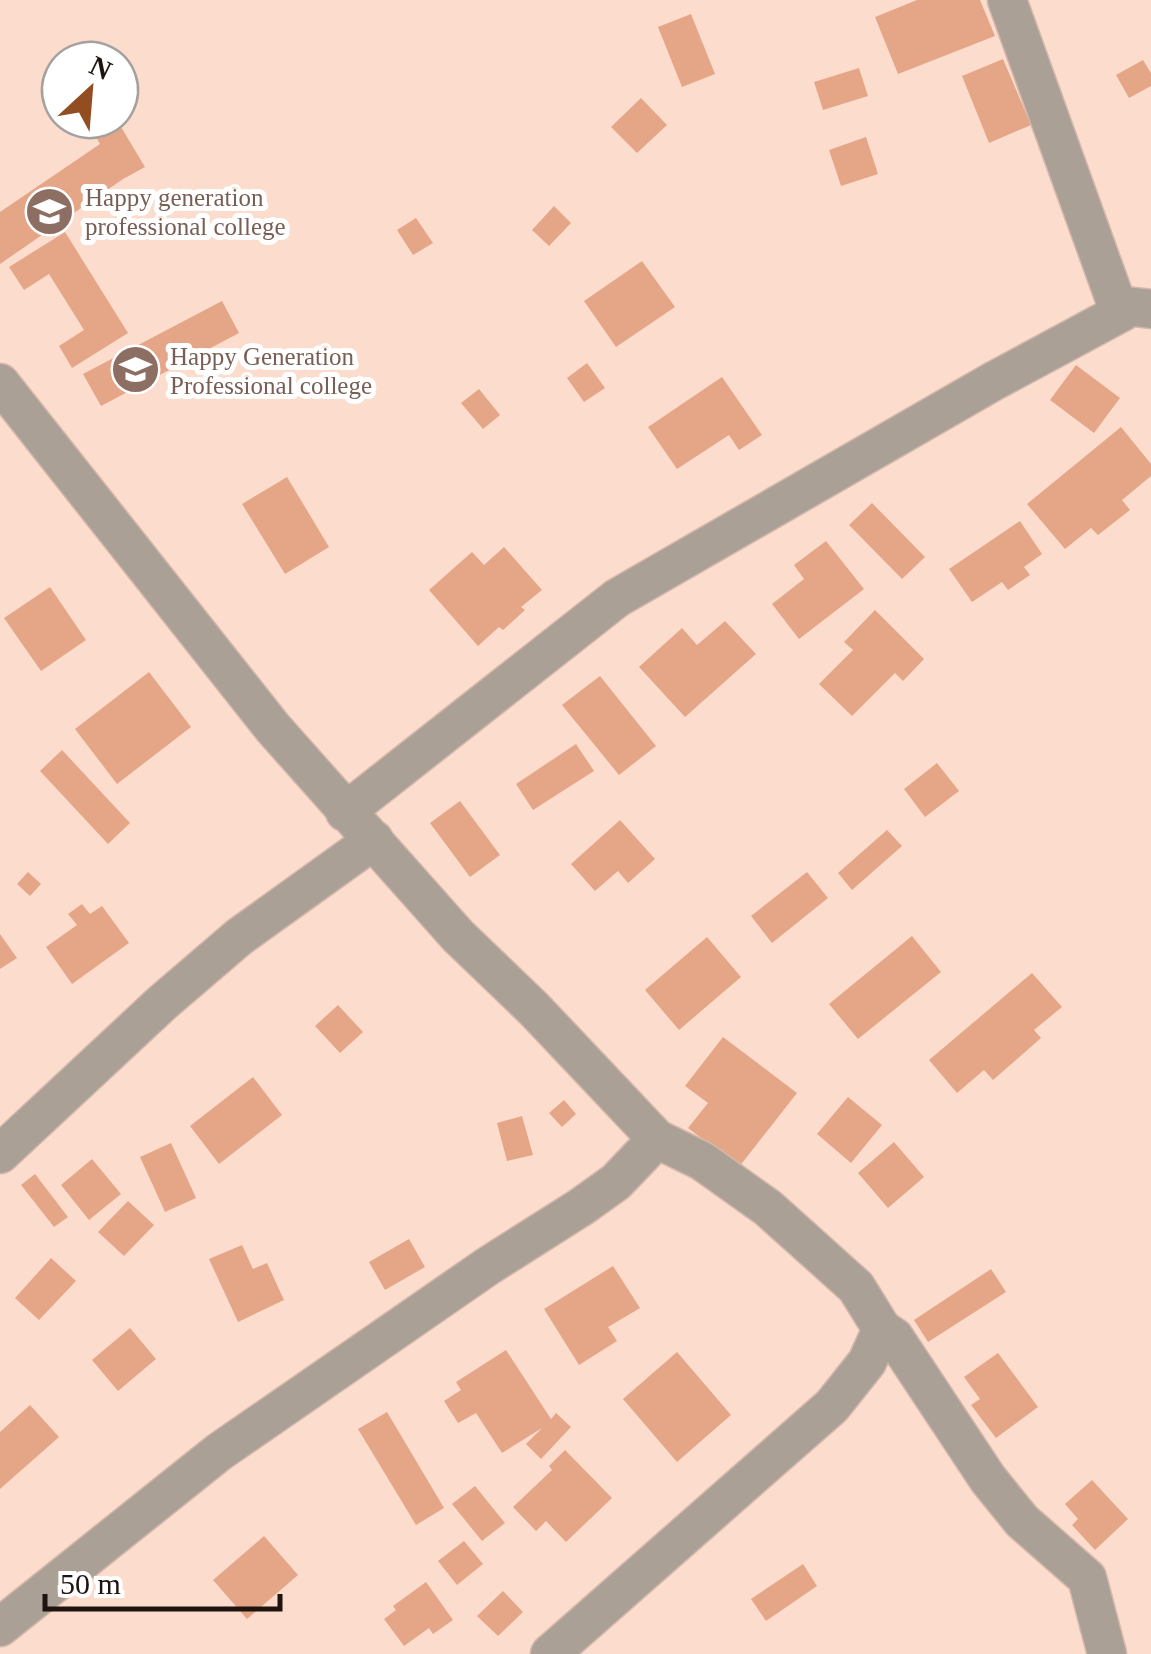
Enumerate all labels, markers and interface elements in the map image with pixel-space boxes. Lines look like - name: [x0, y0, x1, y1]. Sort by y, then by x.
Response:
- north arrow: [40, 40, 140, 140]
- text: N: [85, 50, 117, 86]
- place label: Happy generation professional college: [85, 184, 286, 240]
- school or university icon: Happy generation professional college: [24, 185, 76, 237]
- place label: Happy Generation Professional college: [170, 343, 372, 399]
- school or university icon: Happy Generation Professional college: [109, 344, 161, 396]
- scale bar: [45, 1549, 280, 1611]
- text: 50 m: [60, 1567, 121, 1600]

